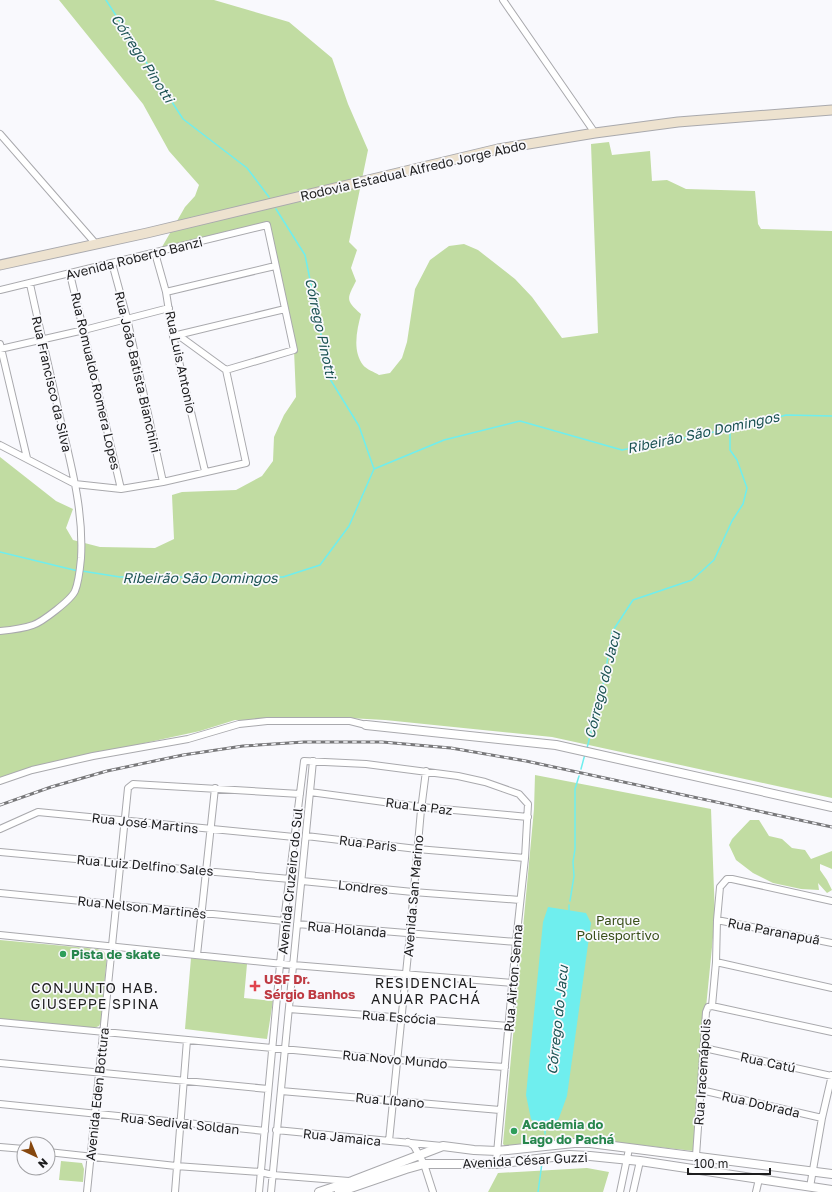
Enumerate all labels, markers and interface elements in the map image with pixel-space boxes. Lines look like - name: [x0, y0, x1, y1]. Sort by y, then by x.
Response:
- water label: Córrego Pinotti: [108, 11, 179, 107]
- street label: Rodovia Estadual Alfredo Jorge Abdo: [299, 136, 528, 204]
- street label: Avenida Roberto Banzi: [64, 233, 204, 283]
- water label: Córrego Pinotti: [302, 276, 340, 382]
- street label: Rua João Batista Bianchini: [112, 290, 164, 454]
- street label: Rua Romualdo Romera Lopes: [68, 291, 124, 472]
- street label: Rua Luis Antonio: [162, 309, 200, 415]
- street label: Rua Francisco da Silva: [29, 314, 75, 454]
- water label: Ribeirão São Domingos: [625, 407, 781, 456]
- water label: Ribeirão São Domingos: [122, 569, 278, 586]
- water label: Córrego do Jacu: [580, 628, 624, 740]
- street label: Rua La Paz: [385, 794, 454, 818]
- street label: Avenida Cruzeiro do Sul: [274, 807, 306, 955]
- street label: Rua José Martins: [91, 809, 199, 837]
- street label: Rua Paris: [338, 832, 398, 855]
- street label: Avenida San Marino: [400, 834, 426, 958]
- street label: Rua Luiz Delfino Sales: [76, 851, 214, 879]
- street label: Londres: [337, 876, 389, 898]
- street label: Rua Nelson Martinês: [77, 892, 207, 922]
- park label: Parque Poliesportivo: [577, 912, 660, 943]
- street label: Rua Paranapuã: [727, 914, 821, 948]
- street label: Rua Holanda: [307, 918, 387, 940]
- street label: Rua Airton Senna: [500, 924, 526, 1032]
- place label: Pista de skate: [71, 946, 161, 962]
- marker: Pista de skate: [58, 949, 68, 959]
- water label: Córrego do Jacu: [543, 963, 571, 1075]
- place label: USF Dr. Sérgio Banhos: [264, 971, 355, 1002]
- district label: RESIDENCIAL ANUAR PACHÁ: [371, 974, 481, 1007]
- district label: CONJUNTO HAB. GIUSEPPE SPINA: [31, 979, 159, 1012]
- marker: USF Dr. Sérgio Banhos: [249, 980, 261, 992]
- street label: Rua Escócia: [361, 1006, 437, 1028]
- street label: Rua Iracemápolis: [690, 1018, 714, 1126]
- street label: Avenida Eden Bottura: [82, 1026, 112, 1162]
- street label: Rua Novo Mundo: [342, 1046, 448, 1072]
- street label: Rua Catú: [739, 1048, 797, 1076]
- street label: Rua Dobrada: [720, 1087, 802, 1121]
- street label: Rua Líbano: [355, 1089, 425, 1111]
- street label: Rua Sedival Soldan: [120, 1109, 240, 1137]
- place label: Academia do Lago do Pachá: [522, 1116, 615, 1147]
- street label: Rua Jamaica: [302, 1125, 382, 1149]
- marker: Academia do Lago do Pachá: [509, 1126, 519, 1136]
- north arrow: [16, 1136, 56, 1176]
- street label: Avenida César Guzzi: [462, 1149, 588, 1171]
- scale bar: [688, 1150, 770, 1176]
- text: N: [36, 1156, 51, 1171]
- text: 100 m: [694, 1156, 728, 1171]

